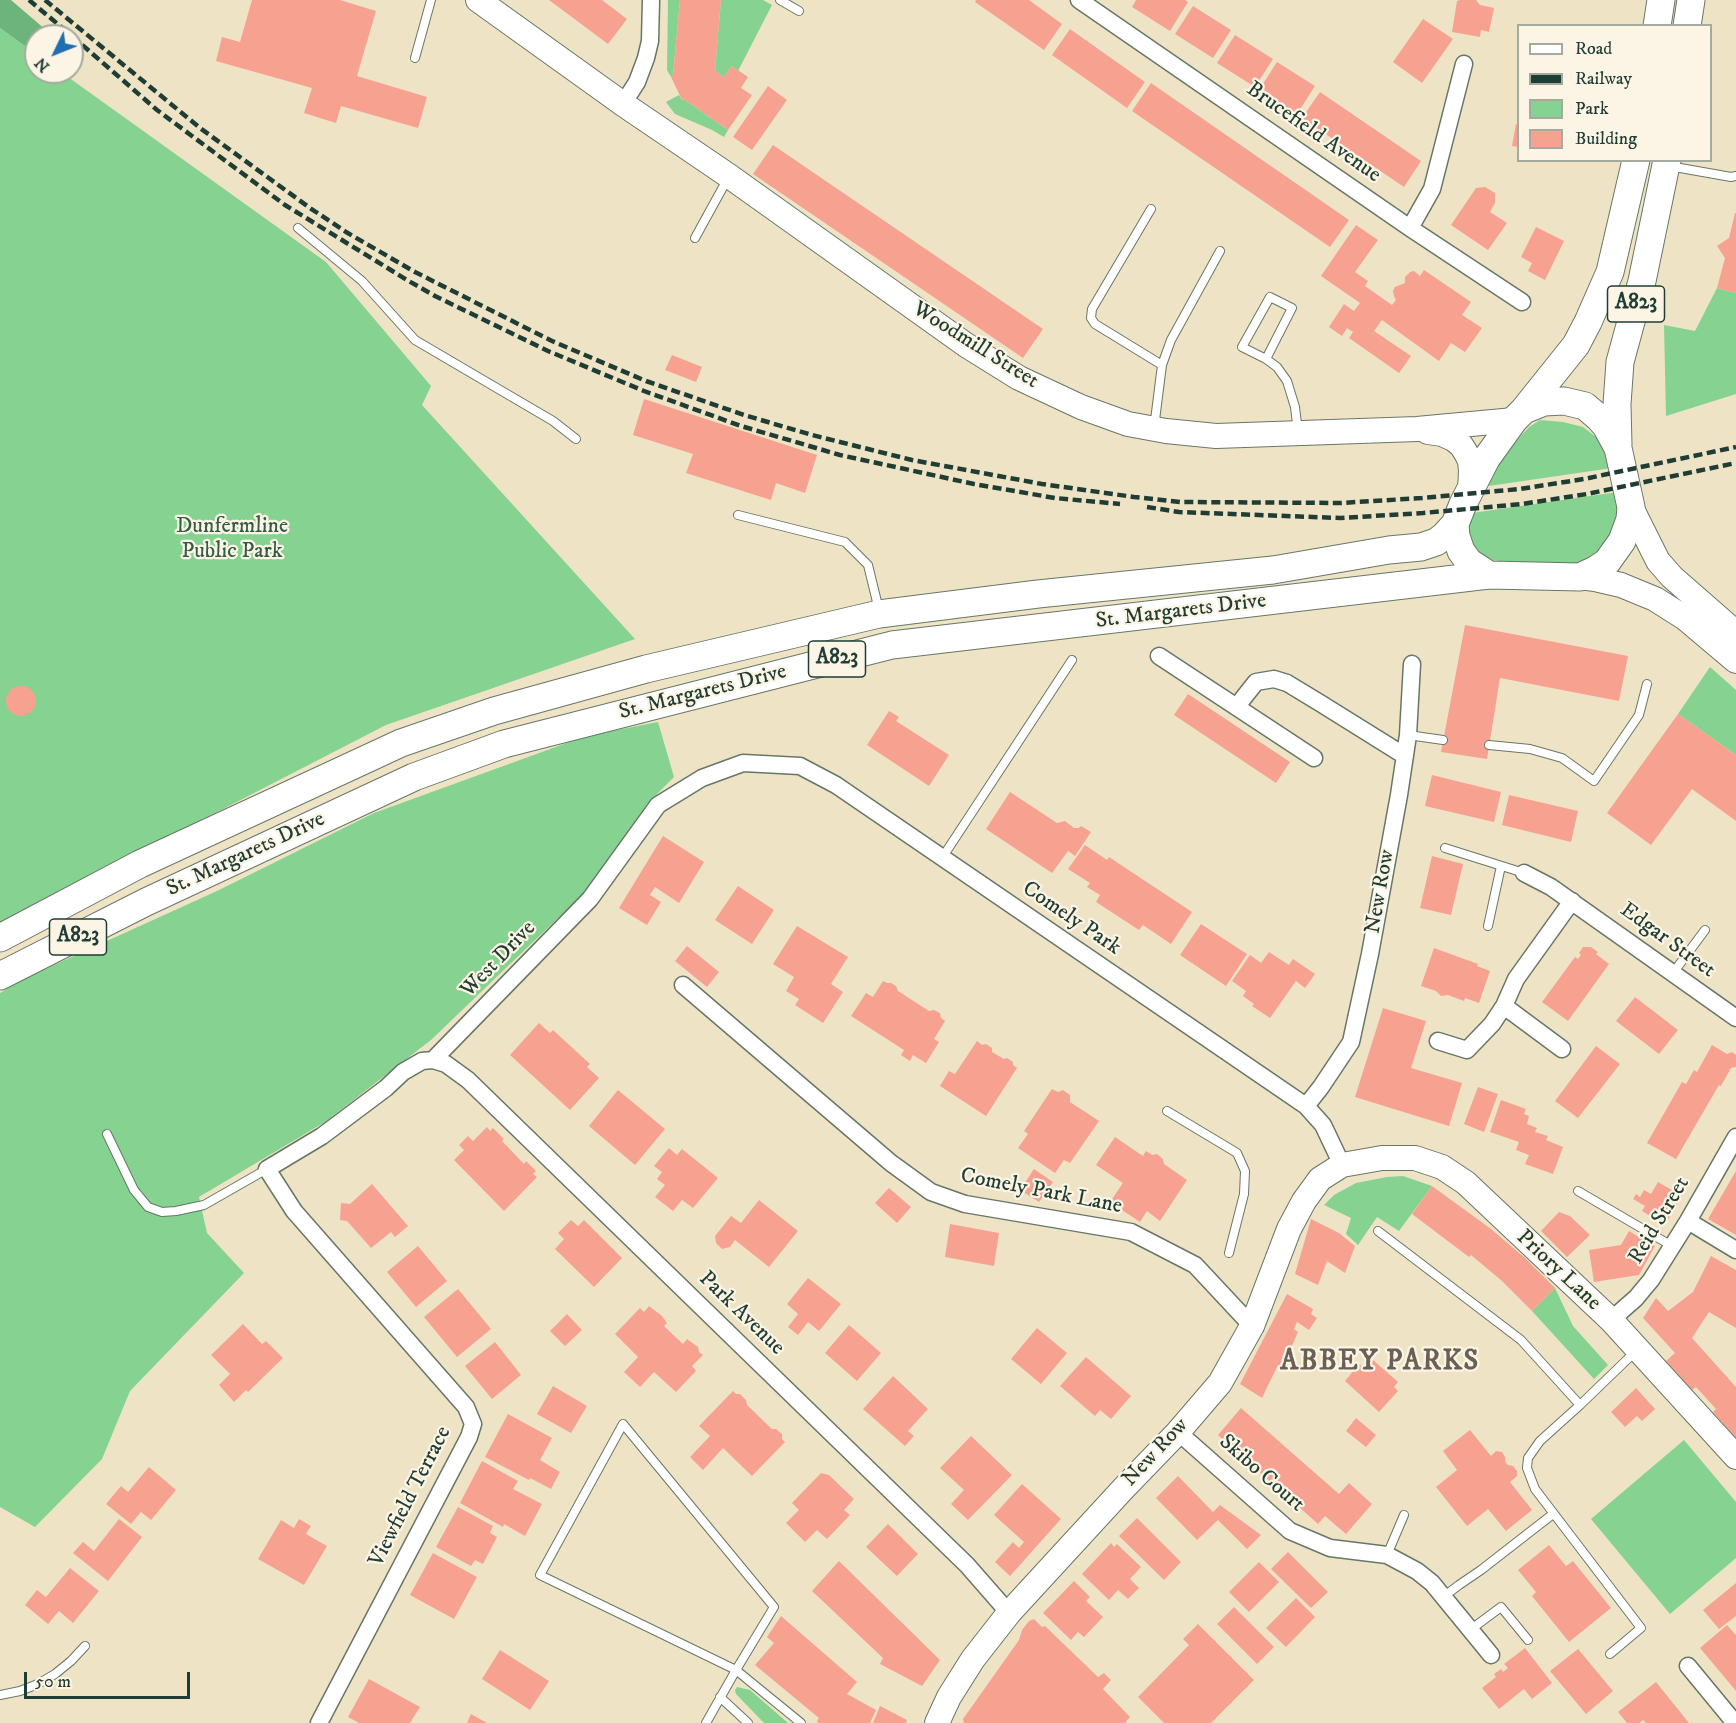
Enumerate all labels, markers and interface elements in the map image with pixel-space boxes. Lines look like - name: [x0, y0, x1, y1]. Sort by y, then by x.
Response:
- north arrow: [24, 24, 84, 84]
- legend: [1517, 24, 1712, 162]
- text: Road: [1575, 38, 1612, 60]
- text: N: [31, 53, 54, 77]
- text: Railway: [1575, 68, 1632, 90]
- street label: Brucefield Avenue: [1241, 77, 1385, 189]
- text: Park: [1575, 98, 1609, 120]
- text: Building: [1575, 128, 1637, 150]
- road number: A823: [1608, 286, 1664, 322]
- street label: Woodmill Street: [907, 297, 1043, 395]
- park label: Dunfermline Public Park: [176, 514, 288, 566]
- street label: St. Margarets Drive: [1094, 588, 1268, 636]
- road number: A823: [808, 641, 866, 677]
- street label: St. Margarets Drive: [617, 659, 789, 727]
- street label: St. Margarets Drive: [163, 807, 329, 903]
- street label: New Row: [1361, 848, 1401, 936]
- street label: Comely Park: [1017, 876, 1125, 962]
- street label: Edgar Street: [1614, 898, 1720, 984]
- street label: West Drive: [456, 916, 542, 1004]
- road number: A823: [50, 919, 106, 955]
- street label: Comely Park Lane: [958, 1163, 1124, 1221]
- street label: Reid Street: [1624, 1173, 1696, 1269]
- street label: Priory Lane: [1510, 1225, 1606, 1317]
- street label: Park Avenue: [693, 1267, 789, 1361]
- district label: ABBEY PARKS: [1280, 1346, 1480, 1380]
- street label: New Row: [1117, 1413, 1195, 1493]
- street label: Viewfield Terrace: [364, 1422, 458, 1572]
- street label: Skibo Court: [1213, 1430, 1309, 1518]
- scale bar: [27, 1660, 194, 1698]
- text: 50 m: [35, 1671, 71, 1693]

